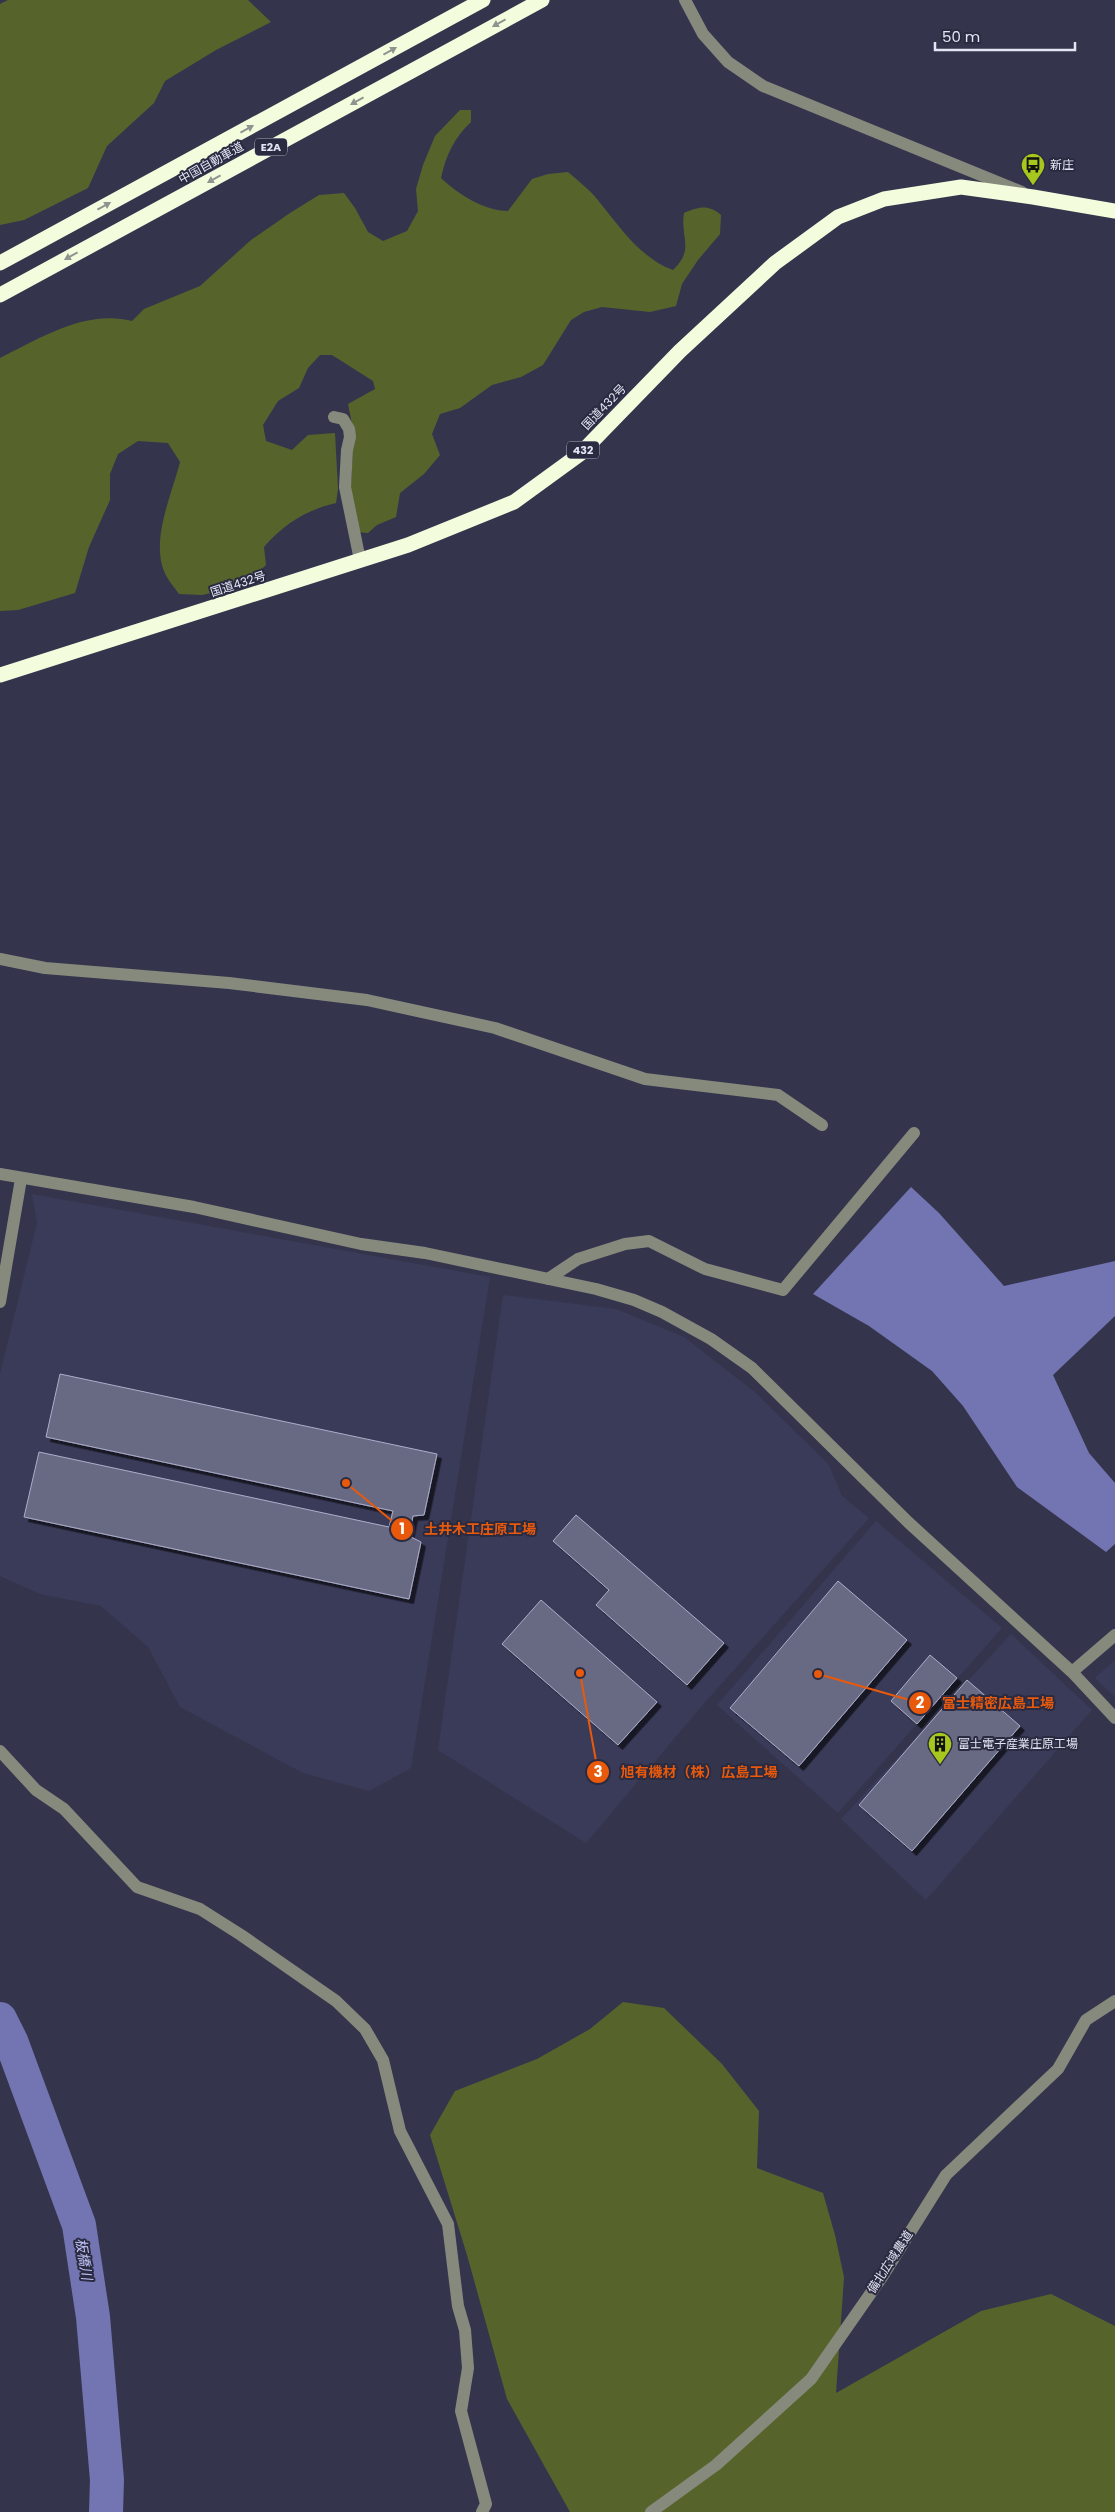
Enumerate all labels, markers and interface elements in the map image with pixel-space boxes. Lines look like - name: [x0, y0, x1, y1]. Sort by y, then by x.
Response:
- one-way arrow: [492, 19, 507, 27]
- scale bar: [935, 20, 1075, 52]
- text: 50 m: [942, 26, 980, 47]
- one-way arrow: [382, 47, 397, 55]
- one-way arrow: [349, 97, 364, 105]
- one-way arrow: [240, 124, 254, 133]
- street label: 中国自動車道: [175, 138, 246, 187]
- road number: E2A: [255, 138, 287, 156]
- bus stop icon: 新庄: [1020, 152, 1046, 186]
- place label: 新庄: [1050, 156, 1074, 173]
- one-way arrow: [207, 174, 221, 183]
- one-way arrow: [97, 202, 112, 210]
- one-way arrow: [64, 252, 78, 260]
- street label: 国道432号: [578, 380, 630, 433]
- road number: 432: [567, 442, 599, 458]
- street label: 国道432号: [208, 567, 268, 600]
- callout: 土井木工庄原工場: [389, 1515, 546, 1544]
- text: 1: [399, 1518, 405, 1539]
- text: 土井木工庄原工場: [424, 1519, 536, 1539]
- callout: 冨士精密広島工場: [907, 1688, 1064, 1717]
- text: 2: [916, 1692, 925, 1713]
- text: 冨士精密広島工場: [942, 1693, 1054, 1713]
- building icon: 富士電子産業庄原工場: [927, 1731, 953, 1765]
- place label: 富士電子産業庄原工場: [958, 1735, 1078, 1752]
- callout: 旭有機材（株） 広島工場: [585, 1758, 787, 1787]
- text: 3: [593, 1761, 603, 1782]
- text: 旭有機材（株） 広島工場: [621, 1762, 777, 1782]
- street label: 備北広域農道: [863, 2227, 916, 2297]
- water label: 板橋川: [71, 2237, 97, 2283]

